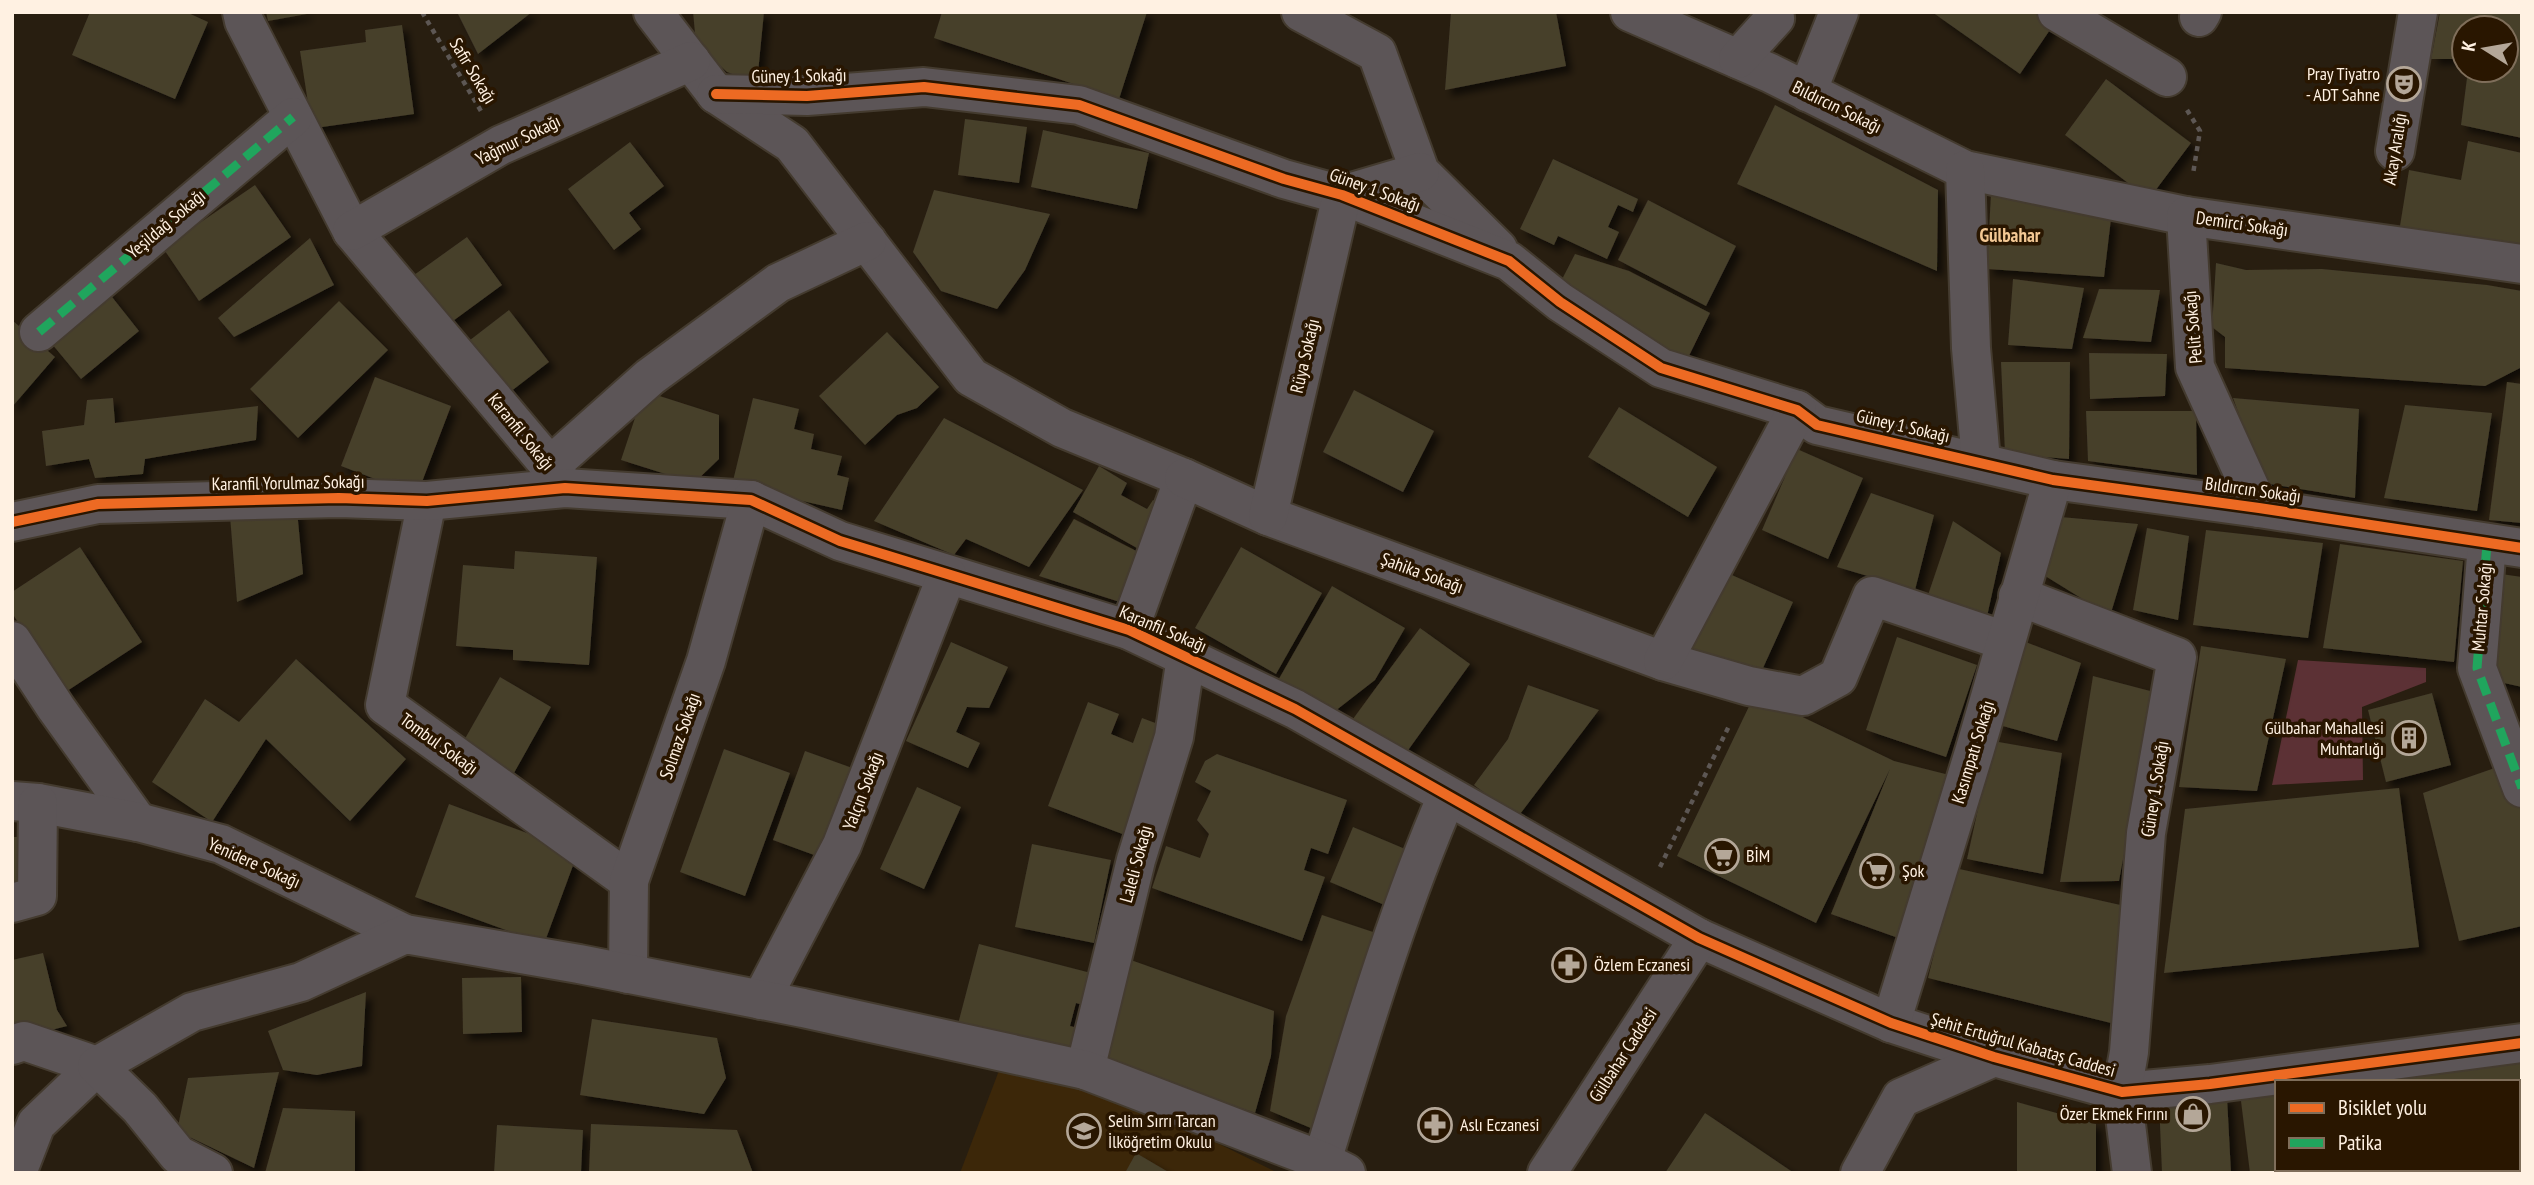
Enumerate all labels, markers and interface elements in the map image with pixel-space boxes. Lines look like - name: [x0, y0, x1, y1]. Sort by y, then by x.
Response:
- north arrow: [2450, 14, 2520, 84]
- street label: Safir Sokağı: [445, 34, 502, 108]
- text: K: [2456, 38, 2481, 53]
- place label: Pray Tiyatro - ADT Sahne: [2306, 62, 2380, 106]
- street label: Güney 1 Sokağı: [751, 63, 847, 88]
- theatre icon: Pray Tiyatro - ADT Sahne: [2385, 65, 2423, 103]
- street label: Bıldırcın Sokağı: [1789, 75, 1886, 138]
- street label: Yağmur Sokağı: [472, 109, 564, 170]
- street label: Akay Aralığı: [2377, 111, 2412, 187]
- street label: Güney 1 Sokağı: [1327, 162, 1424, 217]
- street label: Yeşildağ Sokağı: [121, 184, 210, 263]
- street label: Demirci Sokağı: [2194, 206, 2290, 241]
- district label: Gülbahar: [1980, 223, 2041, 247]
- street label: Pelit Sokağı: [2178, 290, 2207, 365]
- street label: Rüya Sokağı: [1285, 316, 1324, 395]
- street label: Karanfil Sokağı: [483, 388, 560, 475]
- street label: Güney 1 Sokağı: [1854, 404, 1952, 447]
- street label: Karanfil Yorulmaz Sokağı: [211, 470, 365, 495]
- street label: Bıldırcın Sokağı: [2204, 471, 2302, 508]
- street label: Şahika Sokağı: [1378, 547, 1467, 598]
- street label: Muhtar Sokağı: [2466, 561, 2497, 653]
- street label: Karanfil Sokağı: [1116, 600, 1210, 657]
- street label: Solmaz Sokağı: [654, 690, 705, 782]
- street label: Kasımpatı Sokağı: [1946, 698, 1999, 806]
- street label: Tombul Sokağı: [396, 708, 483, 780]
- place label: Gülbahar Mahallesi Muhtarlığı: [2265, 716, 2384, 760]
- building icon: Gülbahar Mahallesi Muhtarlığı: [2390, 719, 2428, 757]
- street label: Güney 1. Sokağı: [2136, 739, 2173, 839]
- street label: Yalçın Sokağı: [837, 748, 888, 833]
- street label: Laleli Sokağı: [1114, 823, 1157, 905]
- street label: Yenidere Sokağı: [204, 832, 304, 893]
- supermarket icon: BİM: [1703, 837, 1741, 875]
- place label: BİM: [1746, 844, 1770, 867]
- supermarket icon: Şok: [1858, 852, 1896, 890]
- place label: Şok: [1902, 859, 1924, 882]
- pharmacy icon: Özlem Eczanesi: [1550, 946, 1588, 984]
- place label: Özlem Eczanesi: [1594, 953, 1690, 976]
- street label: Gülbahar Caddesi: [1584, 1003, 1662, 1106]
- street label: Şehit Ertuğrul Kabataş Caddesi: [1928, 1007, 2118, 1082]
- legend: [2275, 1080, 2520, 1171]
- text: Bisiklet yolu: [2338, 1094, 2427, 1121]
- shop icon: Özer Ekmek Fırını: [2174, 1095, 2212, 1133]
- place label: Özer Ekmek Fırını: [2060, 1102, 2168, 1125]
- pharmacy icon: Aslı Eczanesi: [1416, 1106, 1454, 1144]
- place label: Selim Sırrı Tarcan İlköğretim Okulu: [1108, 1109, 1216, 1153]
- school or university icon: Selim Sırrı Tarcan İlköğretim Okulu: [1065, 1112, 1103, 1150]
- place label: Aslı Eczanesi: [1460, 1113, 1539, 1136]
- text: Patika: [2338, 1129, 2382, 1156]

